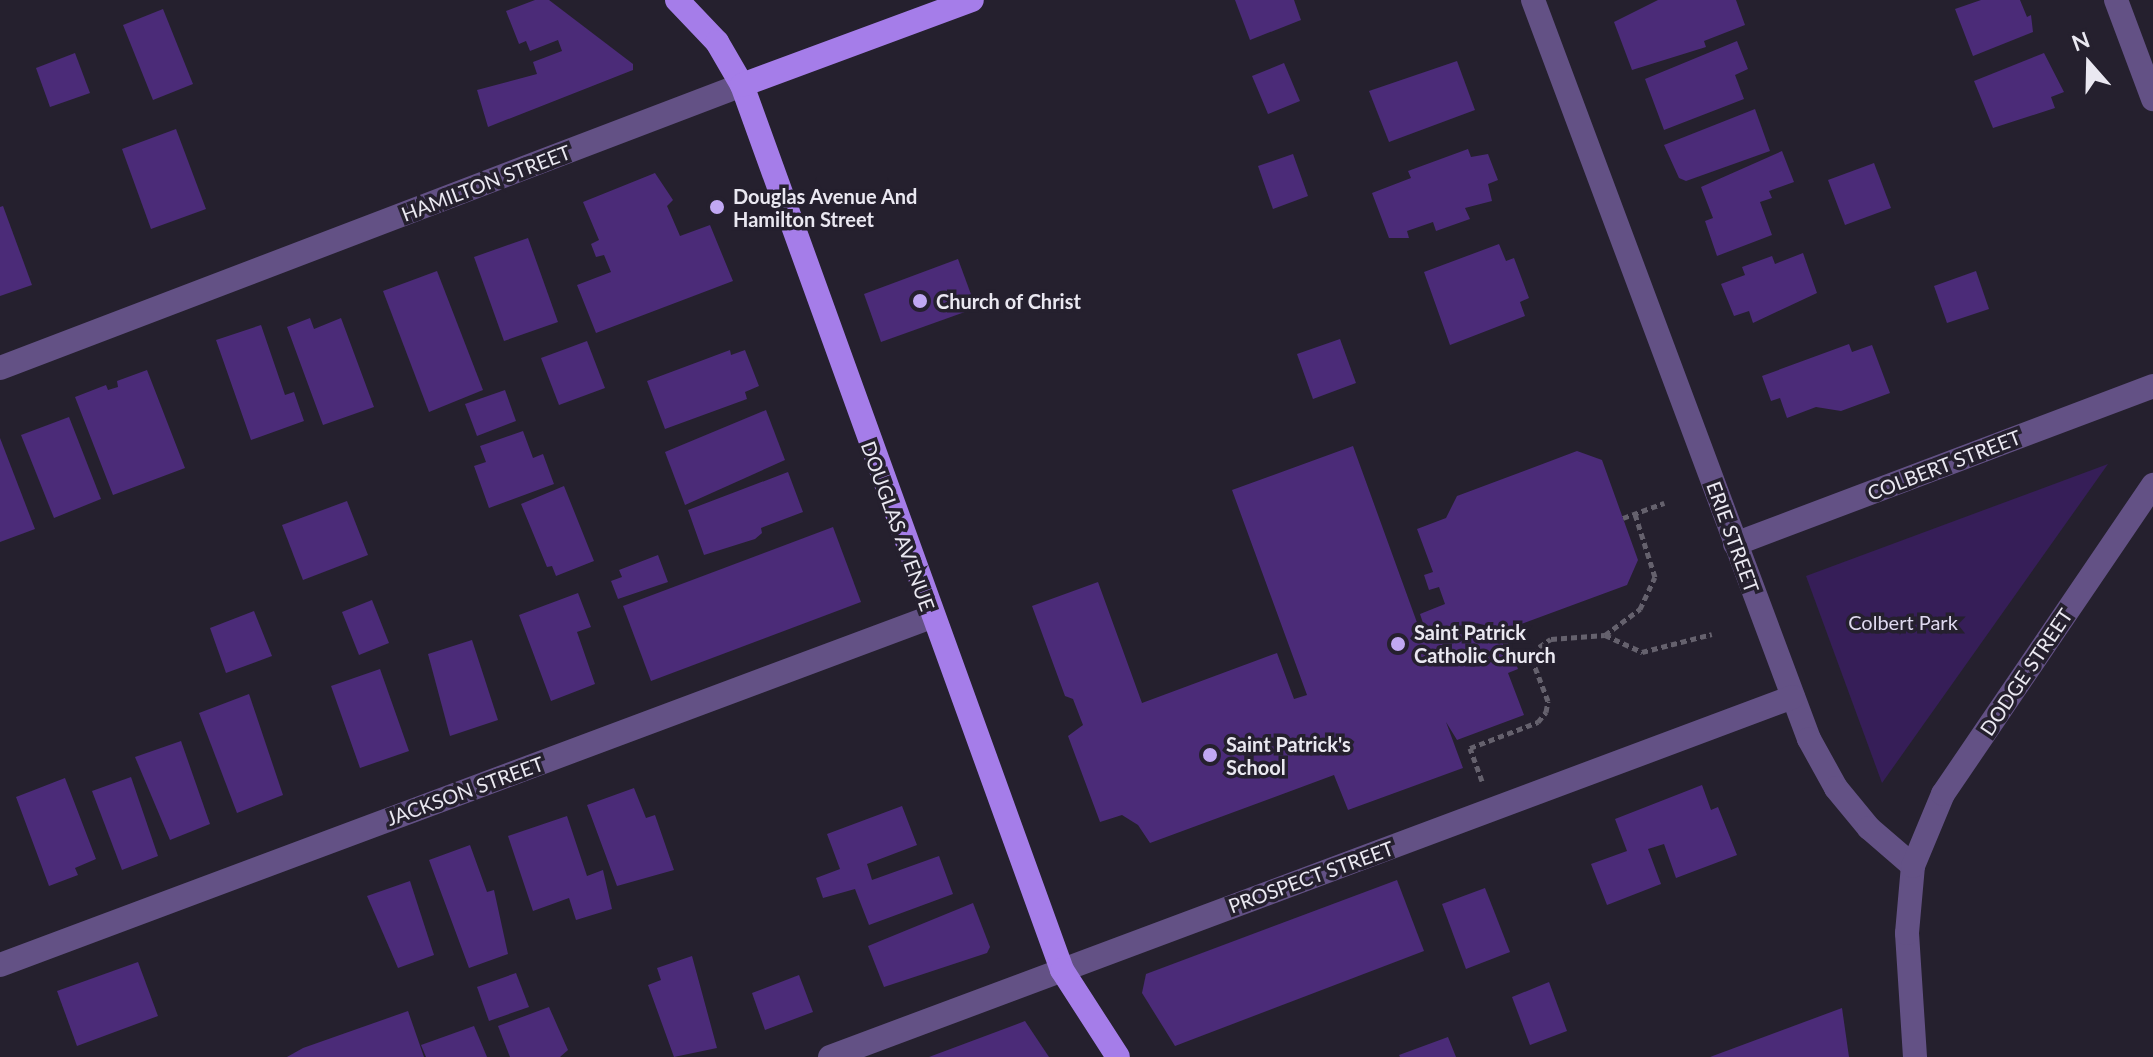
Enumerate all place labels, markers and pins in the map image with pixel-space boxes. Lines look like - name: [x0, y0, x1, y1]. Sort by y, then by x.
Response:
- place label: Douglas Avenue And Hamilton Street: [733, 184, 919, 231]
- marker: Douglas Avenue And Hamilton Street: [708, 198, 726, 216]
- place label: Church of Christ: [936, 289, 1081, 313]
- marker: Church of Christ: [911, 292, 929, 310]
- place label: Saint Patrick Catholic Church: [1414, 620, 1556, 667]
- marker: Saint Patrick Catholic Church: [1389, 635, 1407, 653]
- place label: Saint Patrick's School: [1226, 732, 1351, 779]
- marker: Saint Patrick's School: [1201, 746, 1219, 764]

